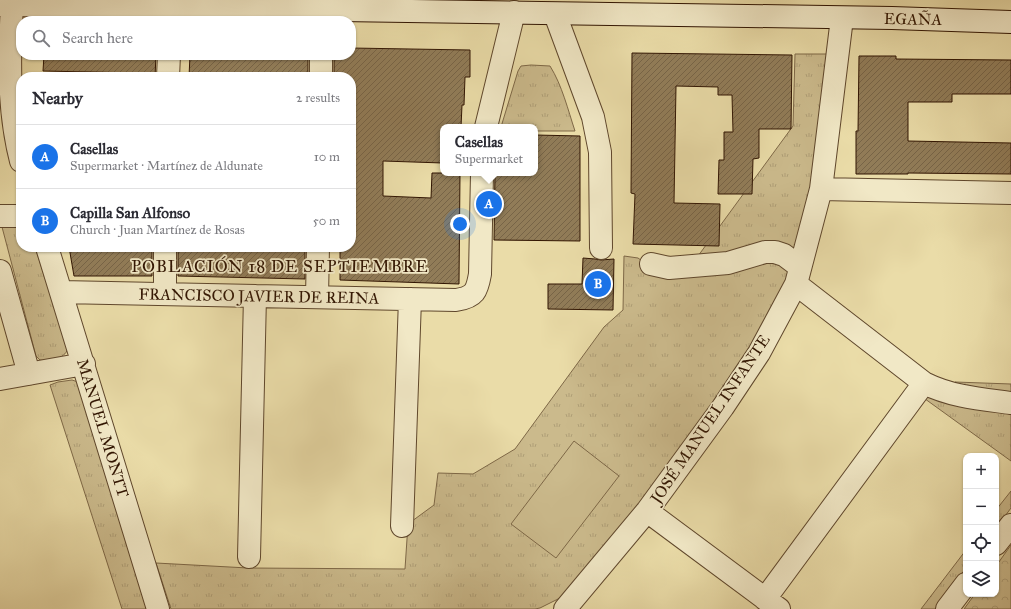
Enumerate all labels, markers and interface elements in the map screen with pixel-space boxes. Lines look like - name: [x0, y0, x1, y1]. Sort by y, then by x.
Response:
- street label: EGAÑA: [884, 8, 942, 29]
- search box: [16, 16, 356, 60]
- icon: search: [30, 27, 52, 49]
- text: Search here: [62, 29, 133, 47]
- text: Nearby: [32, 88, 83, 109]
- text: 2 results: [296, 90, 340, 106]
- popup: [440, 124, 538, 176]
- text: Casellas: [455, 133, 503, 151]
- text: Casellas: [70, 140, 118, 158]
- text: A: [41, 149, 49, 165]
- text: 10 m: [314, 149, 340, 165]
- text: Supermarket: [455, 151, 523, 167]
- text: Supermarket · Martínez de Aldunate: [70, 158, 263, 174]
- pin: A: [476, 189, 502, 219]
- text: Capilla San Alfonso: [70, 204, 190, 222]
- text: B: [41, 213, 49, 229]
- text: 50 m: [313, 213, 340, 229]
- your location: [450, 214, 470, 234]
- text: Church · Juan Martínez de Rosas: [70, 222, 245, 238]
- district label: POBLACIÓN 18 DE SEPTIEMBRE: [131, 255, 429, 277]
- pin: B: [585, 269, 611, 299]
- street label: FRANCISCO JAVIER DE REINA: [139, 284, 380, 309]
- street label: JOSÉ MANUEL INFANTE: [644, 330, 775, 509]
- street label: MANUEL MONTT: [73, 356, 133, 500]
- map controls: [963, 453, 999, 597]
- button: +: [963, 453, 999, 489]
- button: −: [963, 489, 999, 525]
- button: locate: [963, 525, 999, 561]
- button: layers: [963, 561, 999, 597]

